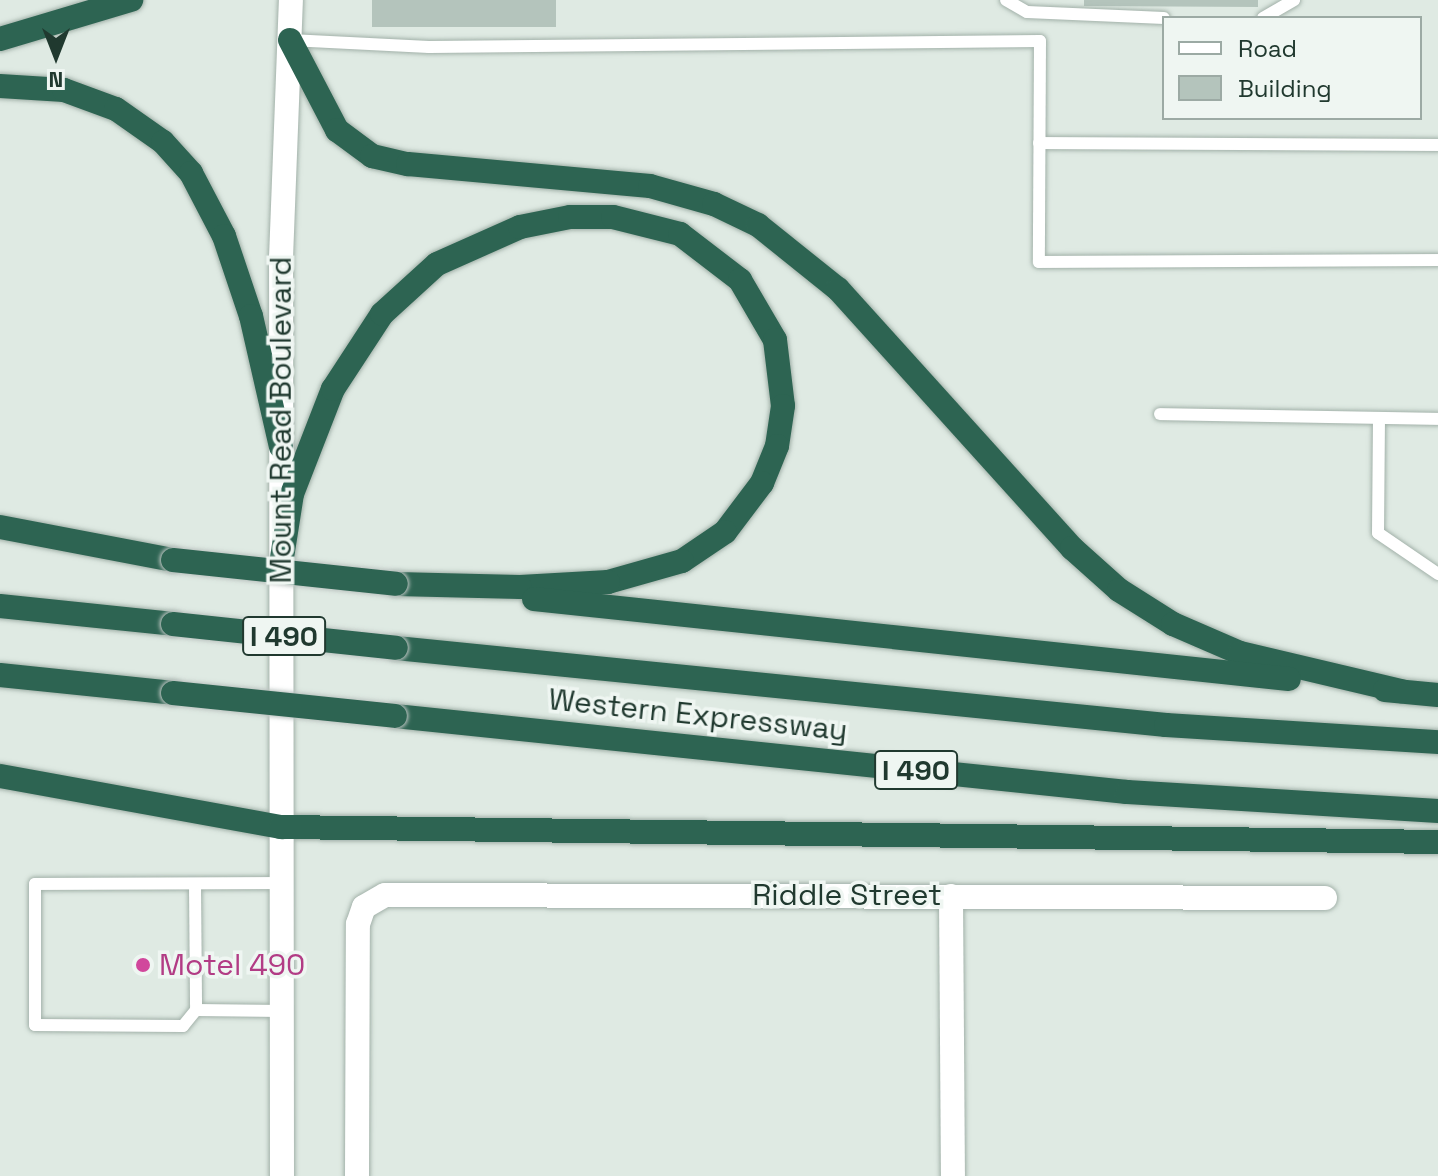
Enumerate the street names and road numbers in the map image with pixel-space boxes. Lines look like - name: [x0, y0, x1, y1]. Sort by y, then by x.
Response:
- street label: Mount Read Boulevard: [263, 256, 299, 584]
- road number: I 490: [242, 612, 326, 660]
- street label: Western Expressway: [547, 681, 849, 749]
- road number: I 490: [874, 746, 958, 794]
- street label: Riddle Street: [752, 877, 942, 913]

